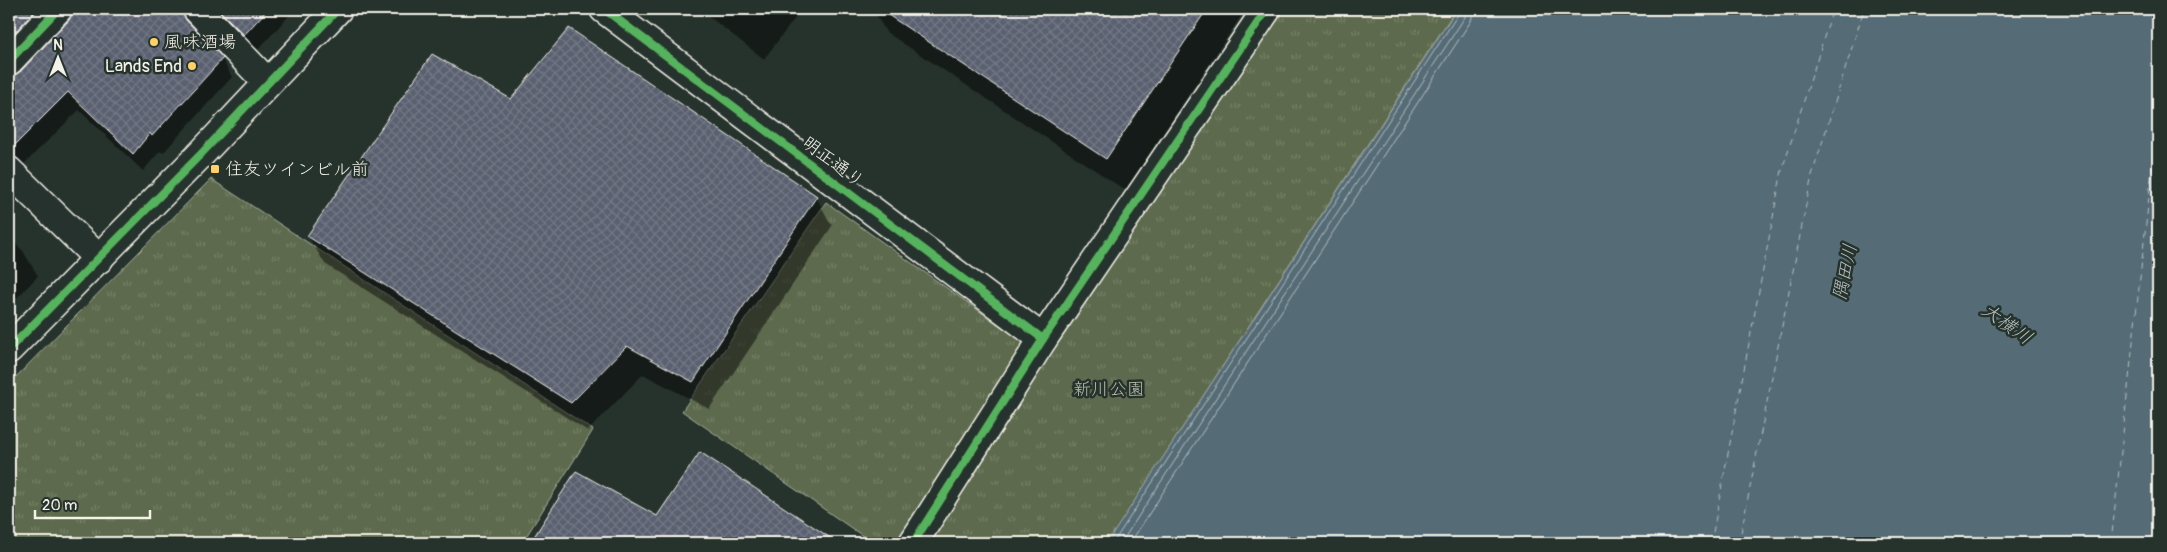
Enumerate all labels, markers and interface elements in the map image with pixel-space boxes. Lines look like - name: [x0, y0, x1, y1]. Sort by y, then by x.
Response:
- place label: 風味酒場: [164, 31, 236, 54]
- north arrow: [32, 32, 82, 82]
- marker: 風味酒場: [148, 36, 160, 48]
- text: N: [53, 37, 63, 54]
- place label: Lands End: [105, 55, 182, 78]
- marker: Lands End: [186, 60, 198, 72]
- street label: 明正通り: [797, 131, 869, 193]
- place label: 住友ツインビル前: [225, 158, 369, 181]
- marker: 住友ツインビル前: [209, 163, 221, 175]
- water label: 隅田川: [1827, 242, 1863, 302]
- water label: 大横川: [1977, 298, 2037, 350]
- park label: 新川公園: [1073, 378, 1145, 401]
- scale bar: [35, 487, 150, 519]
- text: 20 m: [42, 496, 77, 515]

